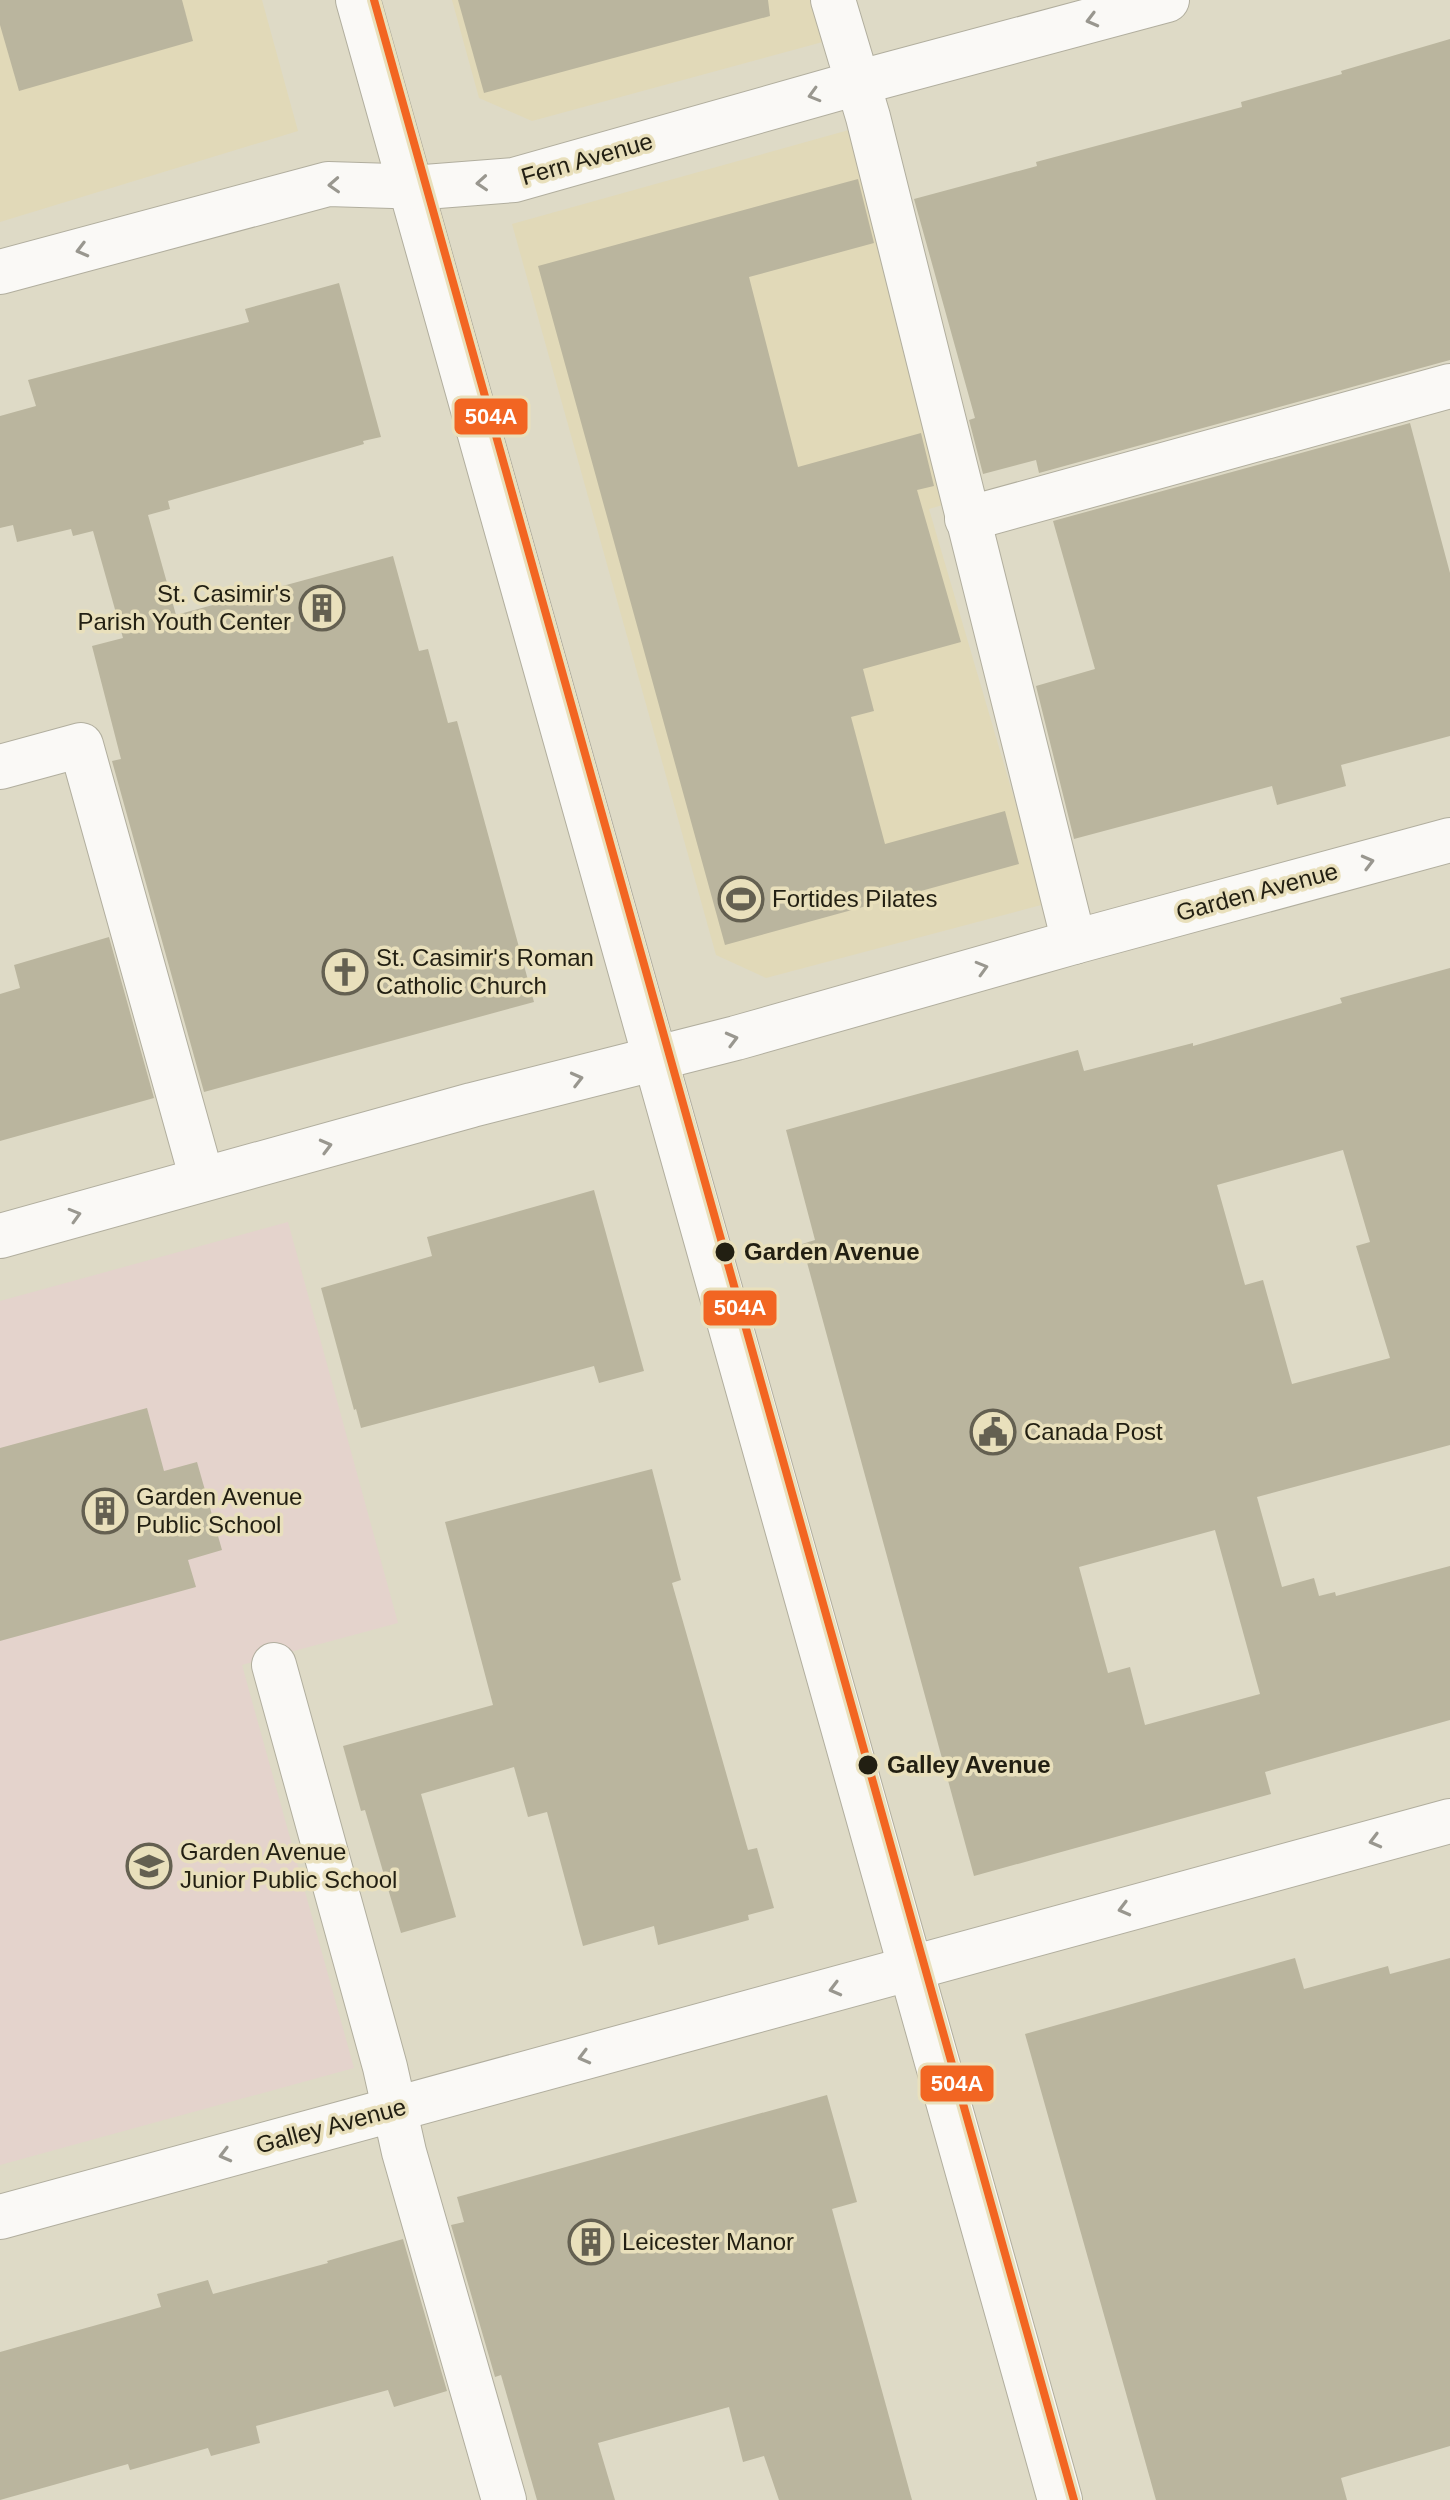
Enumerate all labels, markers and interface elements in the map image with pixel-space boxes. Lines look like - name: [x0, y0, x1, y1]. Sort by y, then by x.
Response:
- one-way arrow: [1086, 11, 1100, 27]
- one-way arrow: [807, 86, 821, 102]
- street label: Fern Avenue: [518, 127, 656, 190]
- one-way arrow: [475, 174, 488, 191]
- one-way arrow: [327, 176, 340, 193]
- one-way arrow: [76, 240, 90, 257]
- line badge: 504A: [453, 397, 529, 436]
- text: 504A: [465, 404, 517, 429]
- place label: St. Casimir's Parish Youth Center: [78, 580, 291, 635]
- building icon: St. Casimir's Parish Youth Center: [298, 584, 346, 632]
- one-way arrow: [1360, 855, 1374, 871]
- street label: Garden Avenue: [1173, 857, 1341, 926]
- sports icon: Fortides Pilates: [717, 875, 765, 923]
- place label: Fortides Pilates: [772, 885, 937, 912]
- place label: St. Casimir's Roman Catholic Church: [376, 944, 594, 999]
- church icon: St. Casimir's Roman Catholic Church: [321, 948, 369, 996]
- one-way arrow: [975, 961, 989, 977]
- one-way arrow: [724, 1031, 738, 1048]
- one-way arrow: [569, 1071, 583, 1088]
- one-way arrow: [318, 1138, 332, 1155]
- one-way arrow: [68, 1207, 81, 1224]
- place label: Garden Avenue: [744, 1238, 920, 1265]
- marker: Garden Avenue: [713, 1240, 737, 1264]
- line badge: 504A: [702, 1289, 778, 1327]
- text: 504A: [714, 1295, 766, 1320]
- public building icon: Canada Post: [969, 1408, 1017, 1456]
- place label: Canada Post: [1024, 1418, 1163, 1445]
- place label: Garden Avenue Public School: [136, 1483, 302, 1538]
- building icon: Garden Avenue Public School: [81, 1487, 129, 1535]
- place label: Galley Avenue: [887, 1751, 1051, 1778]
- marker: Galley Avenue: [856, 1753, 880, 1777]
- one-way arrow: [1368, 1832, 1382, 1848]
- place label: Garden Avenue Junior Public School: [180, 1838, 397, 1893]
- school or university icon: Garden Avenue Junior Public School: [125, 1842, 173, 1890]
- one-way arrow: [1117, 1900, 1131, 1916]
- one-way arrow: [829, 1980, 843, 1997]
- one-way arrow: [578, 2048, 592, 2065]
- line badge: 504A: [919, 2064, 995, 2103]
- text: 504A: [931, 2071, 983, 2096]
- street label: Galley Avenue: [253, 2093, 409, 2159]
- one-way arrow: [219, 2146, 233, 2162]
- building icon: Leicester Manor: [567, 2218, 615, 2266]
- place label: Leicester Manor: [622, 2228, 794, 2255]

